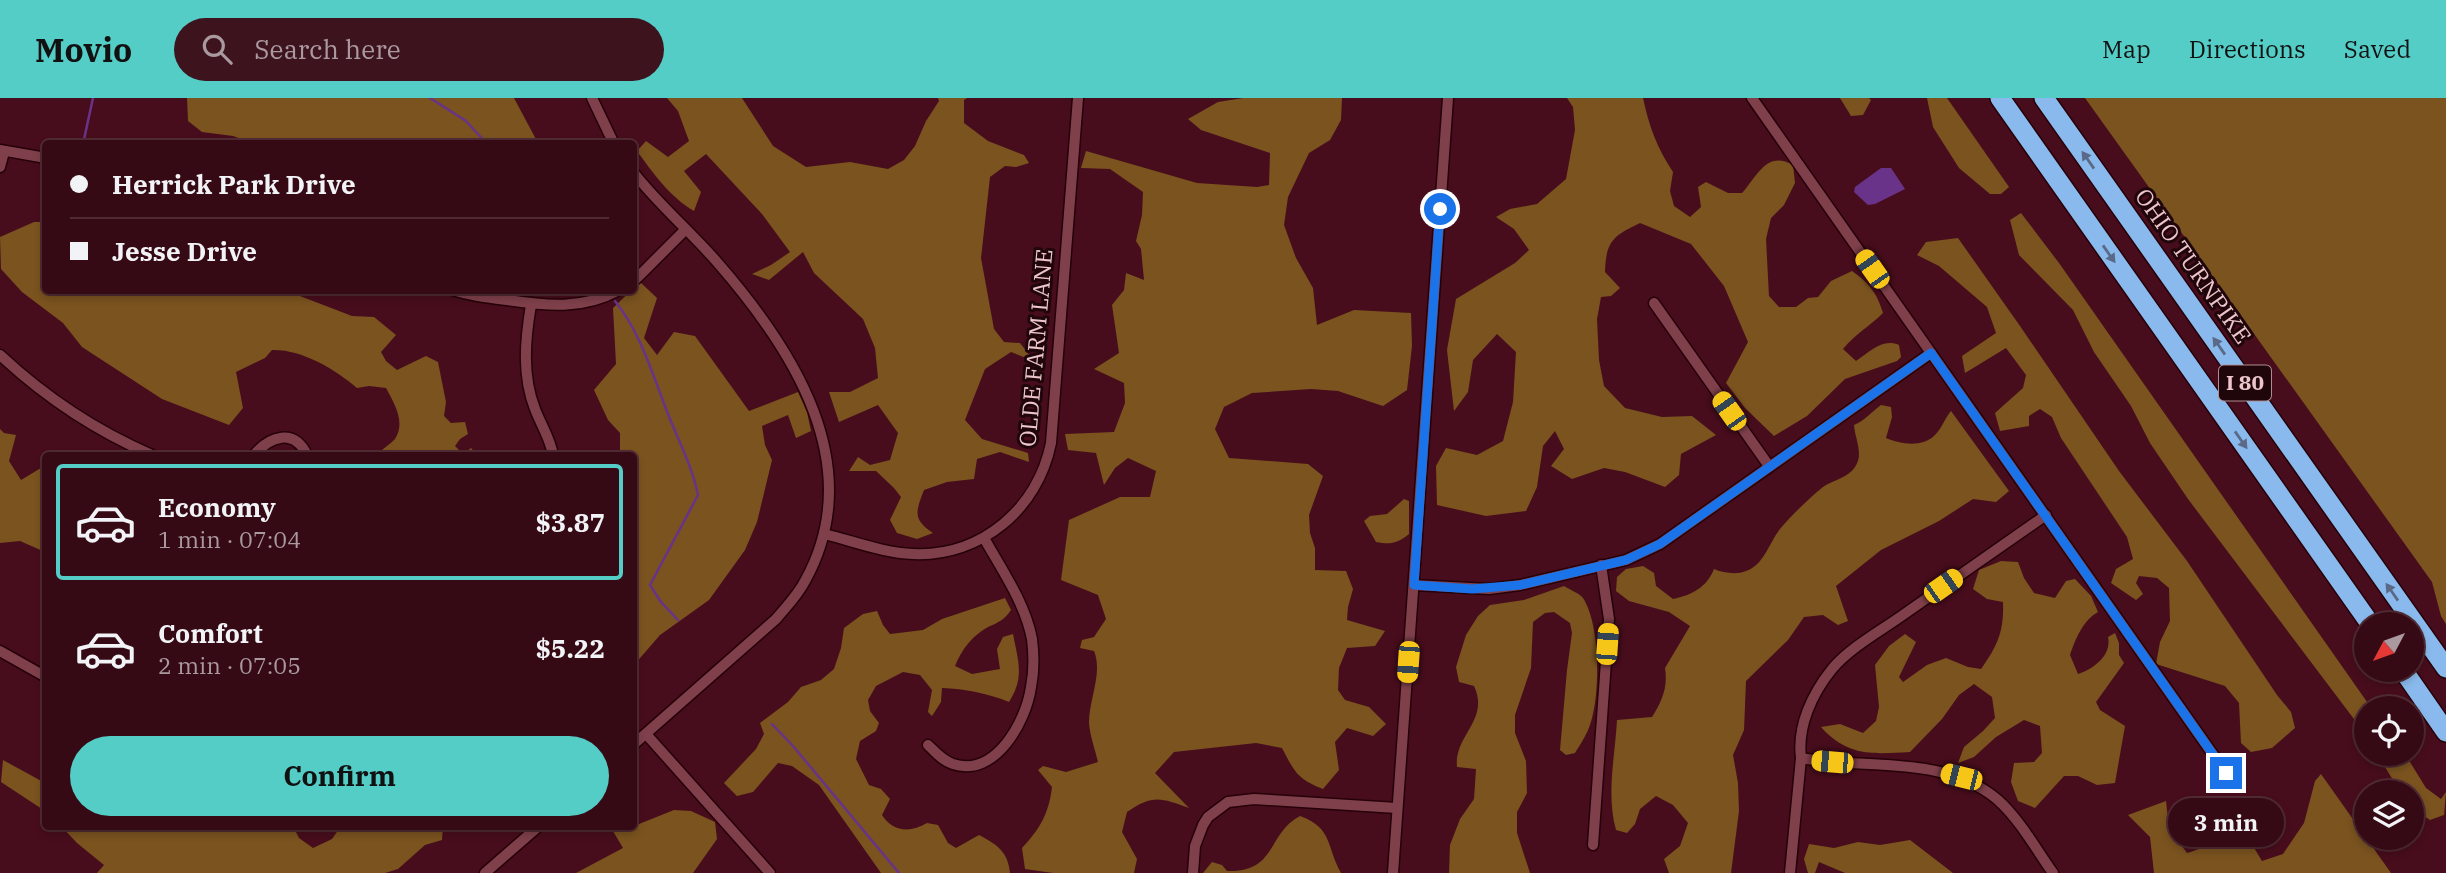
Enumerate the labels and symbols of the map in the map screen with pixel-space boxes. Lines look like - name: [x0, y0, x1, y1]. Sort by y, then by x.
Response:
- one-way arrow: [2081, 151, 2095, 169]
- street label: OHIO TURNPIKE: [2129, 182, 2259, 349]
- route start: [1424, 193, 1456, 225]
- one-way arrow: [2102, 245, 2116, 263]
- car: [1852, 246, 1893, 292]
- street label: OLDE FARM LANE: [1011, 248, 1059, 448]
- one-way arrow: [2212, 337, 2226, 355]
- road number: I 80: [2219, 366, 2271, 400]
- car: [1709, 388, 1750, 434]
- one-way arrow: [2233, 431, 2247, 449]
- car: [1920, 565, 1967, 607]
- one-way arrow: [2386, 583, 2400, 601]
- north arrow: [2354, 612, 2424, 682]
- car: [1596, 622, 1619, 666]
- car: [1397, 640, 1420, 684]
- car: [1811, 750, 1854, 774]
- route end: [2210, 757, 2242, 789]
- car: [1939, 762, 1984, 792]
- callout: 3 min: [2168, 798, 2284, 846]

